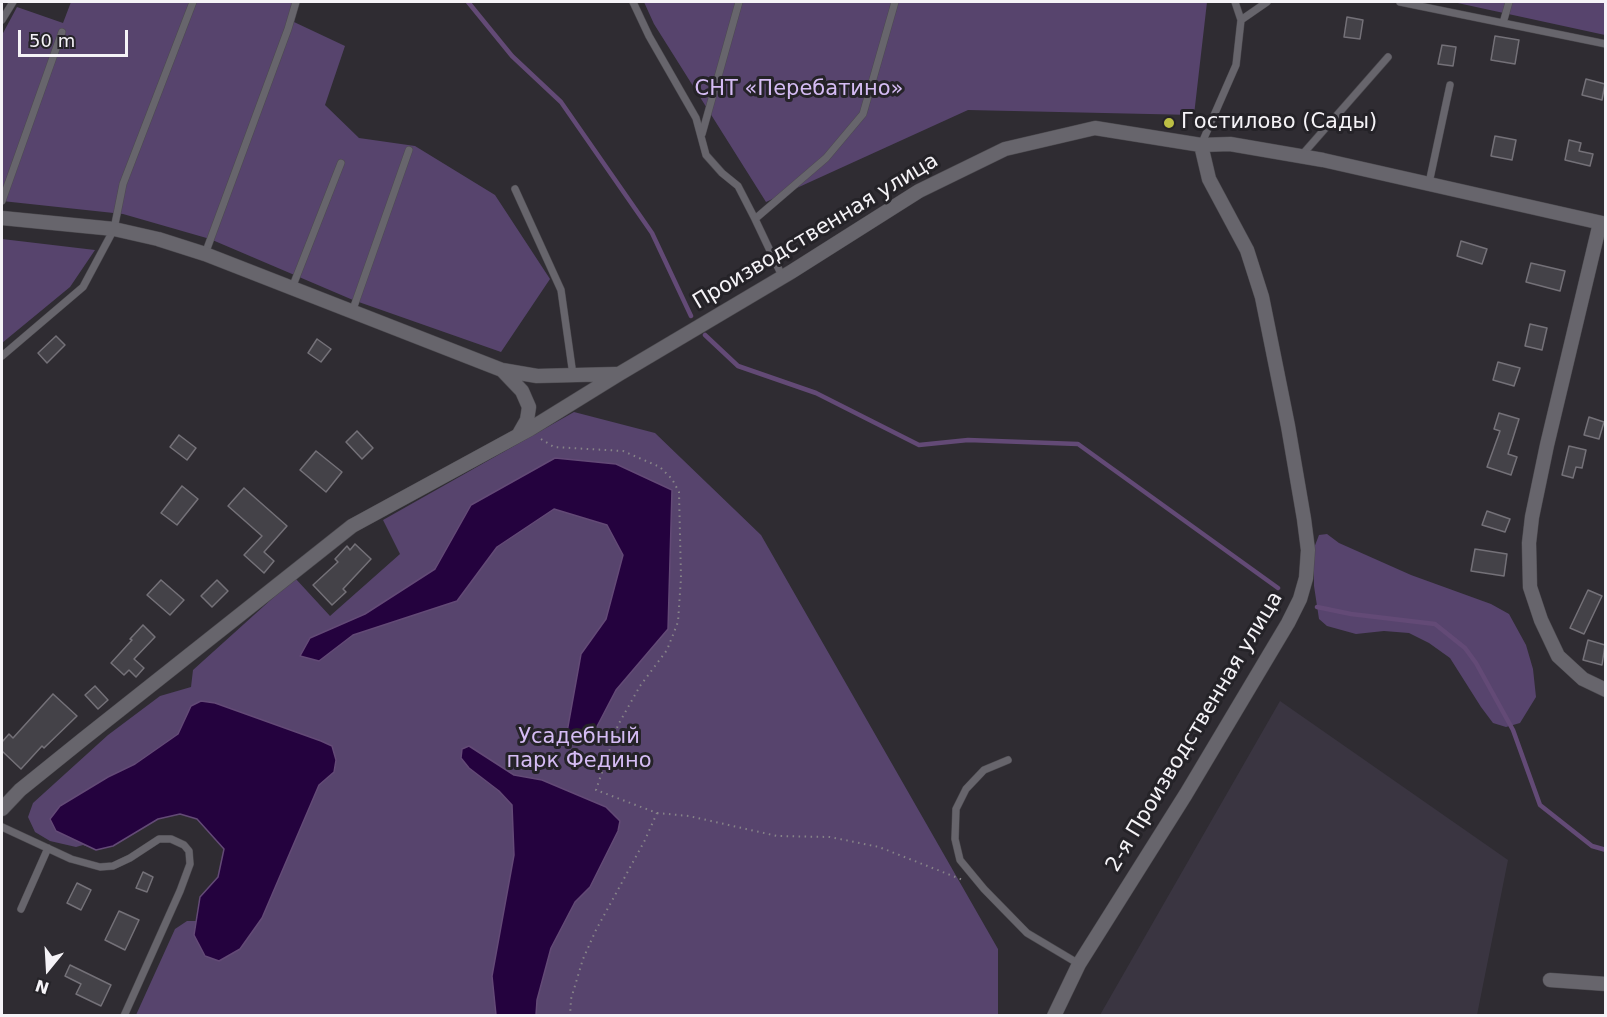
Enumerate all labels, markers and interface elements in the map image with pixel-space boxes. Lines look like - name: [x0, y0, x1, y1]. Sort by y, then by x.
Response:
- scale bar: [21, 18, 130, 56]
- text: 50 m: [29, 30, 75, 51]
- park label: СНТ «Перебатино»: [695, 77, 903, 103]
- place label: Гостилово (Сады): [1181, 110, 1377, 136]
- marker: Гостилово (Сады): [1162, 116, 1176, 130]
- street label: Производственная улица: [689, 149, 943, 315]
- street label: 2-я Производственная улица: [1101, 587, 1289, 877]
- park label: Усадебный парк Федино: [506, 725, 652, 775]
- north arrow: [18, 939, 78, 999]
- text: N: [33, 975, 52, 998]

